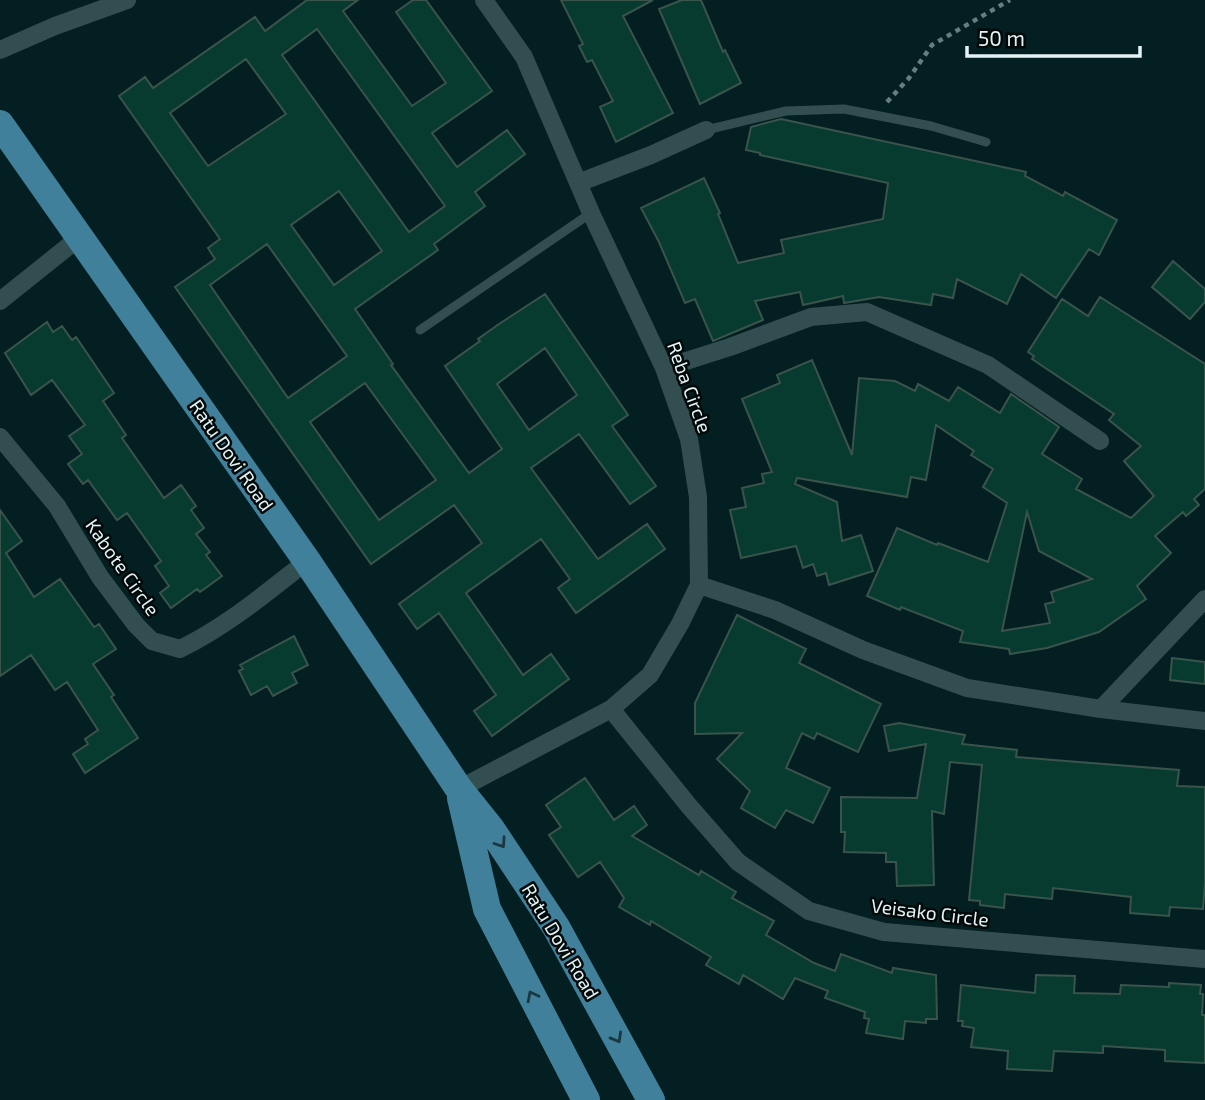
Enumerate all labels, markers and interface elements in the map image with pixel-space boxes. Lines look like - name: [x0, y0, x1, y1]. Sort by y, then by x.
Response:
- scale bar: [967, 14, 1140, 58]
- text: 50 m: [978, 25, 1025, 50]
- street label: Reba Circle: [663, 338, 717, 436]
- street label: Ratu Dovi Road: [185, 395, 279, 515]
- street label: Kabote Circle: [81, 514, 165, 620]
- one-way arrow: [492, 835, 505, 848]
- street label: Ratu Dovi Road: [518, 879, 604, 1003]
- street label: Veisako Circle: [870, 893, 990, 931]
- one-way arrow: [527, 991, 540, 1003]
- one-way arrow: [609, 1031, 622, 1044]

